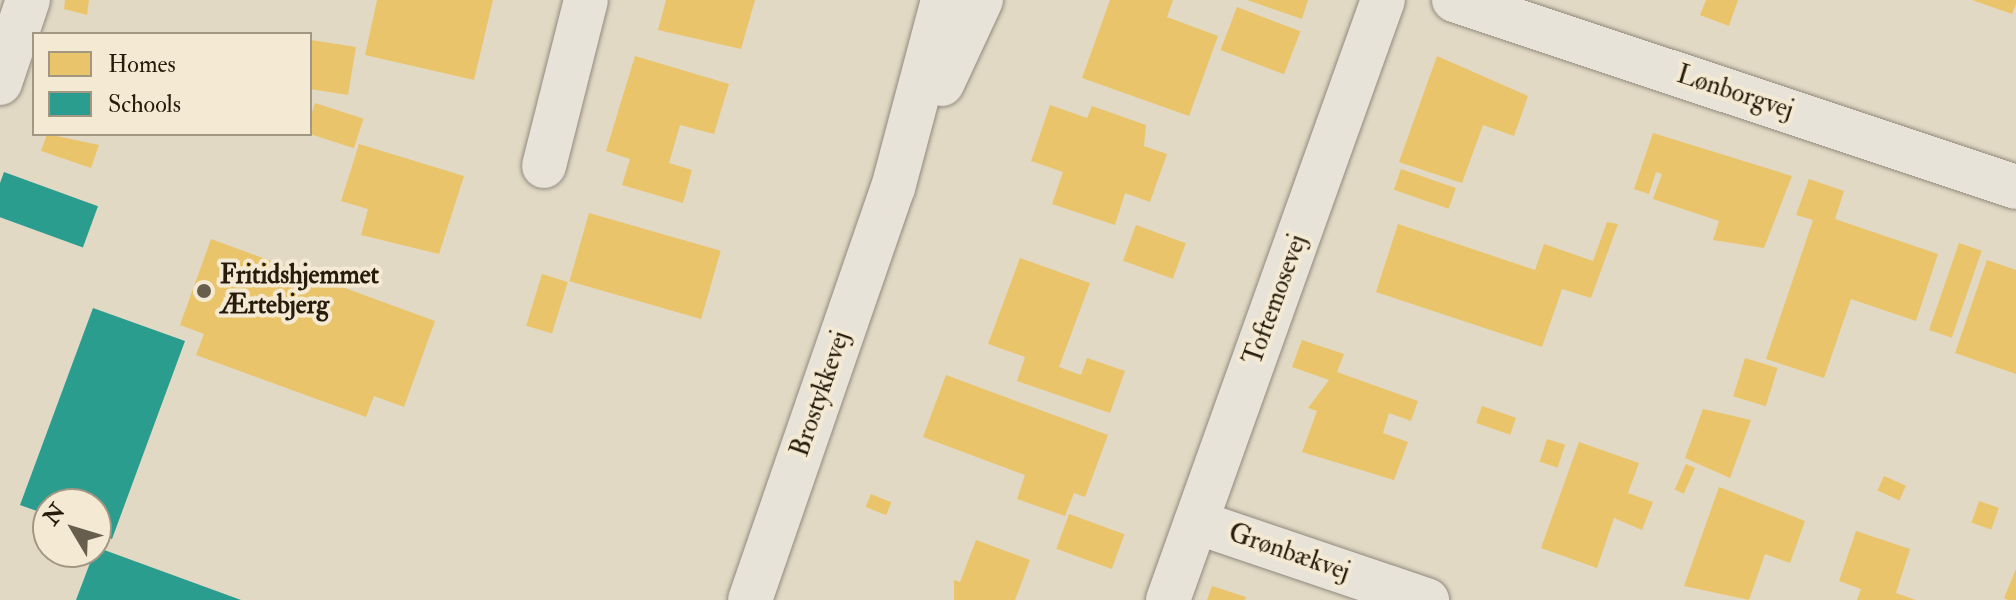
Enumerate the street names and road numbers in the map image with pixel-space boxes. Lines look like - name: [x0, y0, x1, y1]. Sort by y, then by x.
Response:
- street label: Lønborgvej: [1673, 60, 1797, 126]
- street label: Toftemosevej: [1238, 231, 1314, 369]
- street label: Brostykkevej: [785, 327, 857, 461]
- street label: Grønbækvej: [1224, 518, 1354, 588]

